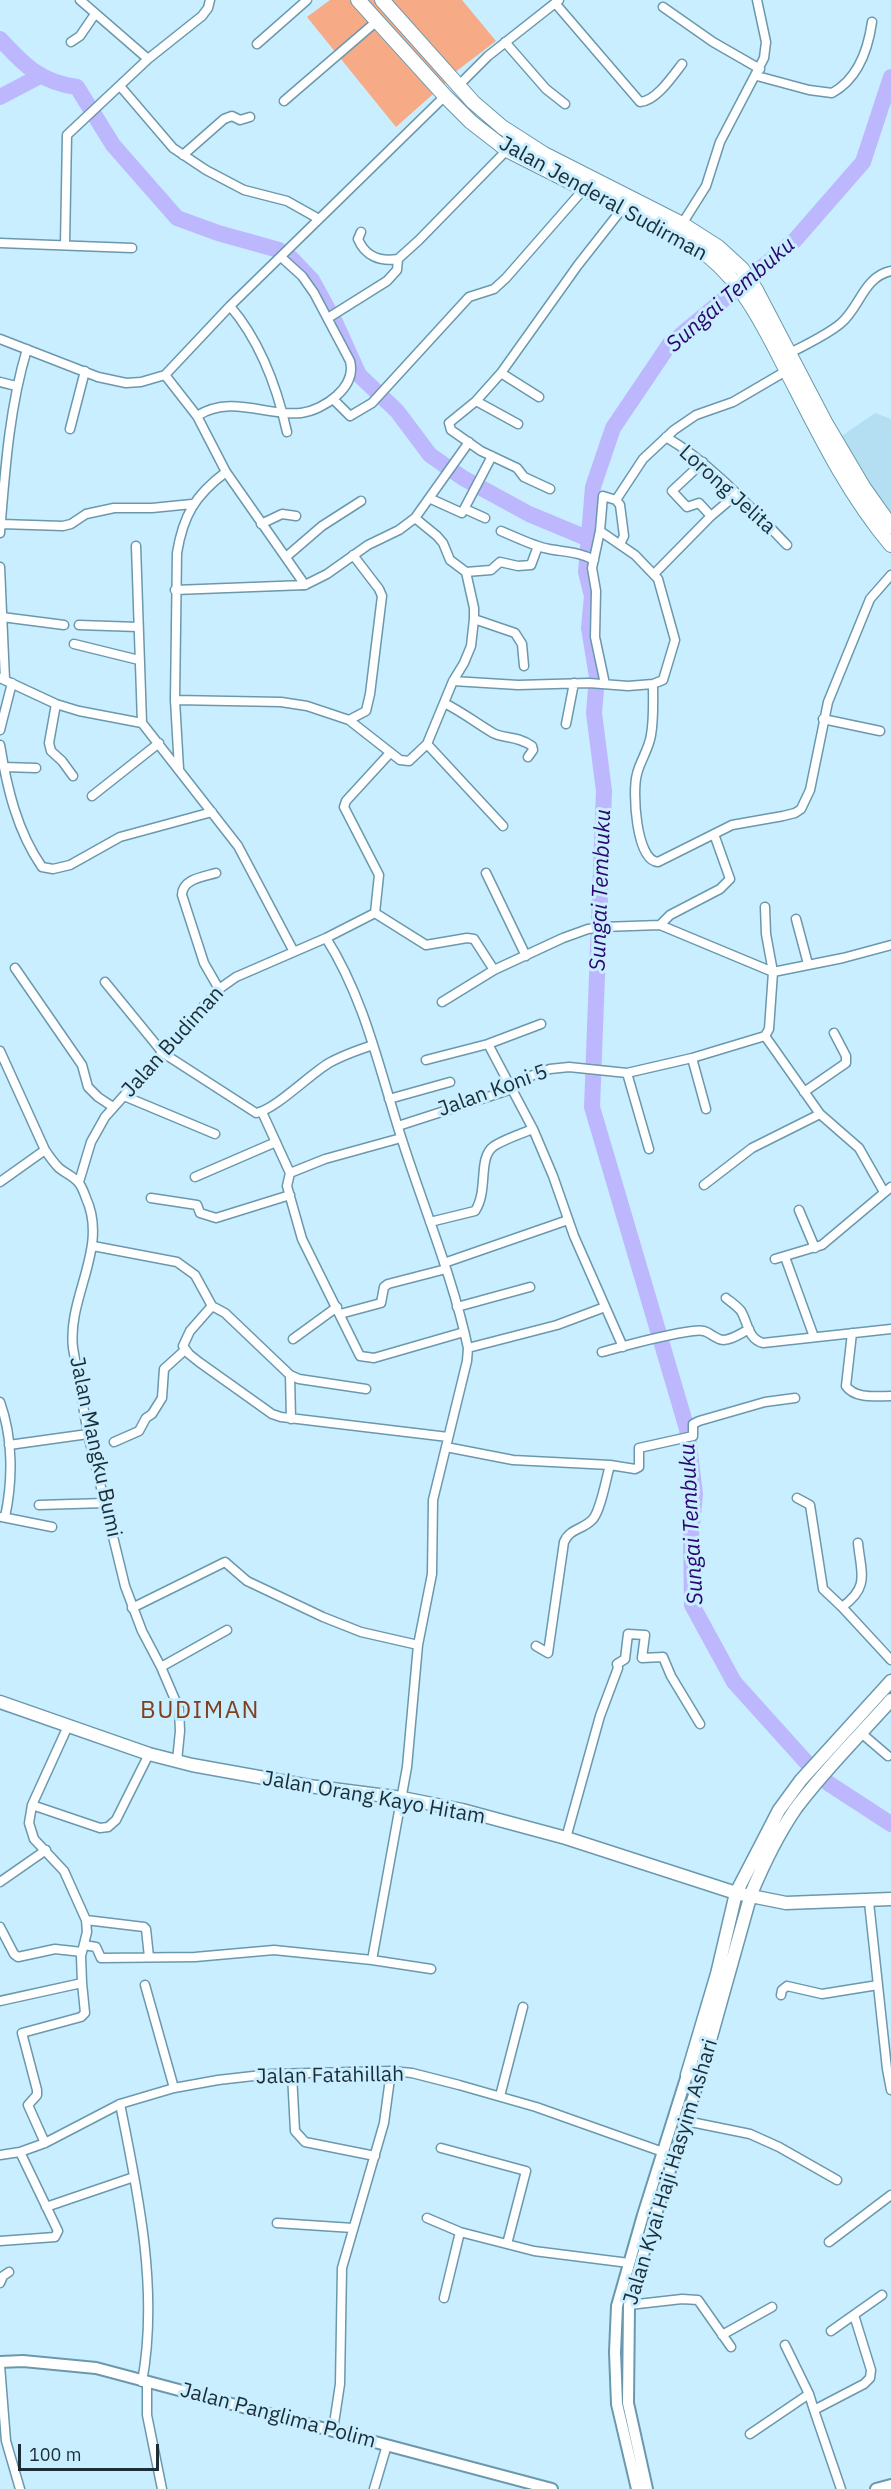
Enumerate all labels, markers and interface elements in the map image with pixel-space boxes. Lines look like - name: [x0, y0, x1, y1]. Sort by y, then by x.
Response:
- street label: Jalan Jenderal Sudirman: [495, 131, 711, 267]
- water label: Sungai Tembuku: [661, 232, 801, 358]
- street label: Lorong Jelita: [674, 440, 780, 540]
- water label: Sungai Tembuku: [585, 809, 617, 971]
- street label: Jalan Budiman: [117, 981, 229, 1103]
- street label: Jalan Koni 5: [435, 1059, 551, 1123]
- street label: Jalan Mangku Bumi: [64, 1354, 126, 1540]
- water label: Sungai Tembuku: [675, 1442, 709, 1606]
- district label: BUDIMAN: [140, 1697, 260, 1725]
- street label: Jalan Orang Kayo Hitam: [261, 1766, 487, 1830]
- street label: Jalan Kyai Haji Hasyim Ashari: [619, 2036, 723, 2308]
- street label: Jalan Fatahillah: [256, 2062, 404, 2090]
- street label: Jalan Panglima Polim: [178, 2378, 378, 2454]
- scale bar: [21, 2432, 162, 2470]
- text: 100 m: [29, 2443, 81, 2466]

